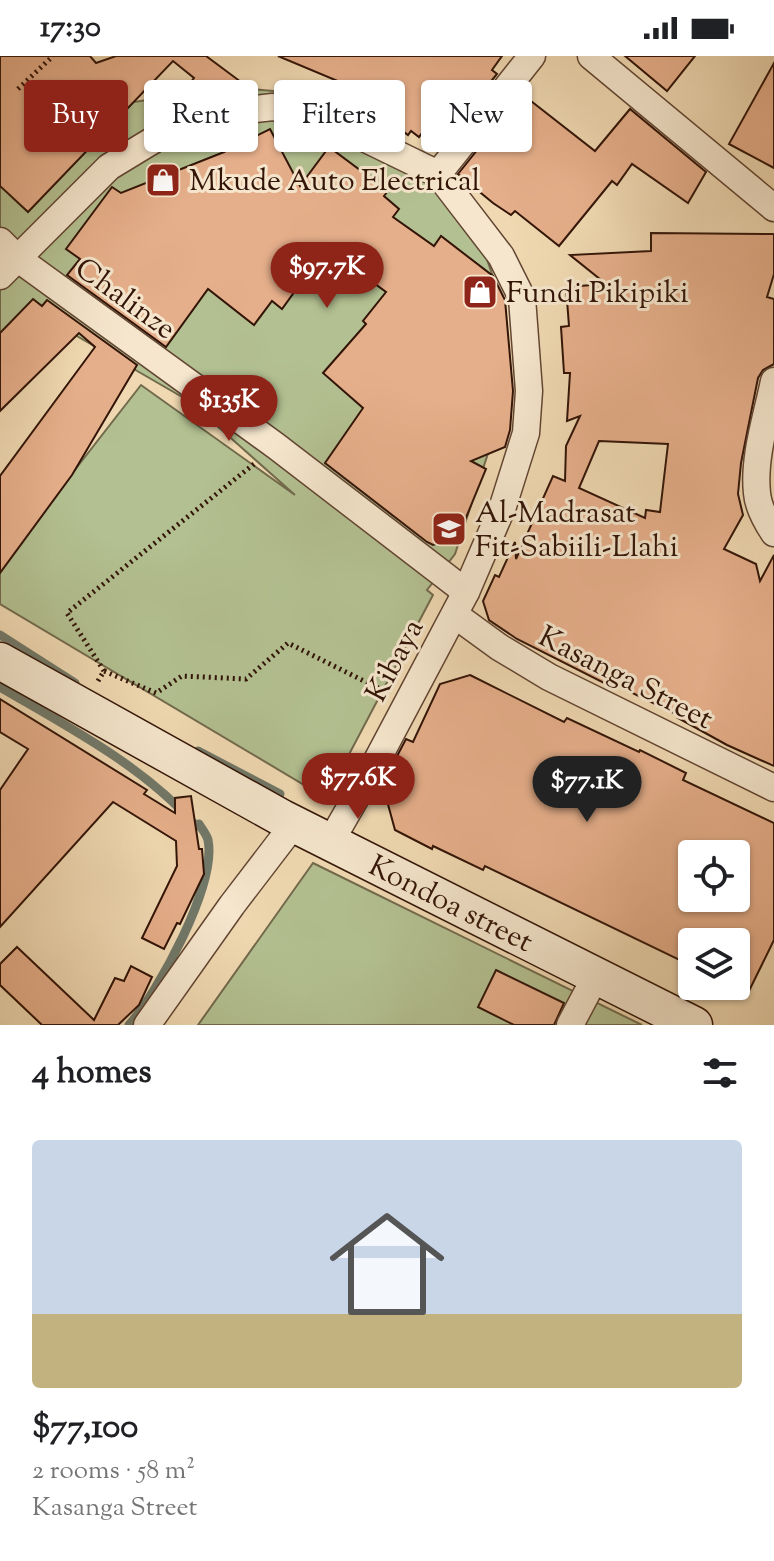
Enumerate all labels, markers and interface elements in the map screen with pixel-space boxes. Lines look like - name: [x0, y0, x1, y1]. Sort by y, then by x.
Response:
- text: 17:30: [40, 7, 101, 50]
- chip: Buy: [24, 80, 128, 152]
- chip: Rent: [144, 80, 258, 152]
- chip: Filters: [274, 80, 405, 152]
- chip: New: [421, 80, 532, 152]
- shop icon: Mkude Auto Electrical: [144, 161, 182, 199]
- place label: Mkude Auto Electrical: [189, 161, 480, 204]
- pin: $97.7K: [262, 242, 392, 310]
- street label: Chalinze: [65, 249, 184, 351]
- text: $97.7K: [289, 249, 365, 286]
- shop icon: Fundi Pikipiki: [461, 273, 499, 311]
- place label: Fundi Pikipiki: [506, 273, 689, 316]
- pin: $135K: [173, 375, 285, 443]
- text: $135K: [199, 382, 259, 419]
- place label: Al-Madrasat Fit-Sabiili-Llahi: [475, 493, 678, 570]
- school or university icon: Al-Madrasat Fit-Sabiili-Llahi: [430, 510, 468, 548]
- street label: Kibaya: [356, 612, 436, 710]
- street label: Kasanga Street: [530, 617, 720, 742]
- pin: $77.6K: [293, 753, 423, 821]
- pin: $77.1K: [522, 756, 652, 824]
- text: $77.6K: [320, 760, 396, 797]
- text: $77.1K: [551, 763, 623, 800]
- map controls: [678, 840, 750, 1000]
- button: locate: [678, 840, 750, 912]
- street label: Kondoa street: [360, 846, 540, 965]
- button: layers: [678, 928, 750, 1000]
- text: 4 homes: [32, 1049, 152, 1098]
- icon: filters: [698, 1051, 742, 1095]
- icon: home: [315, 1192, 459, 1336]
- text: $77,100: [32, 1404, 138, 1453]
- text: 2 rooms · 58 m²: [32, 1453, 195, 1490]
- text: Kasanga Street: [32, 1490, 197, 1527]

